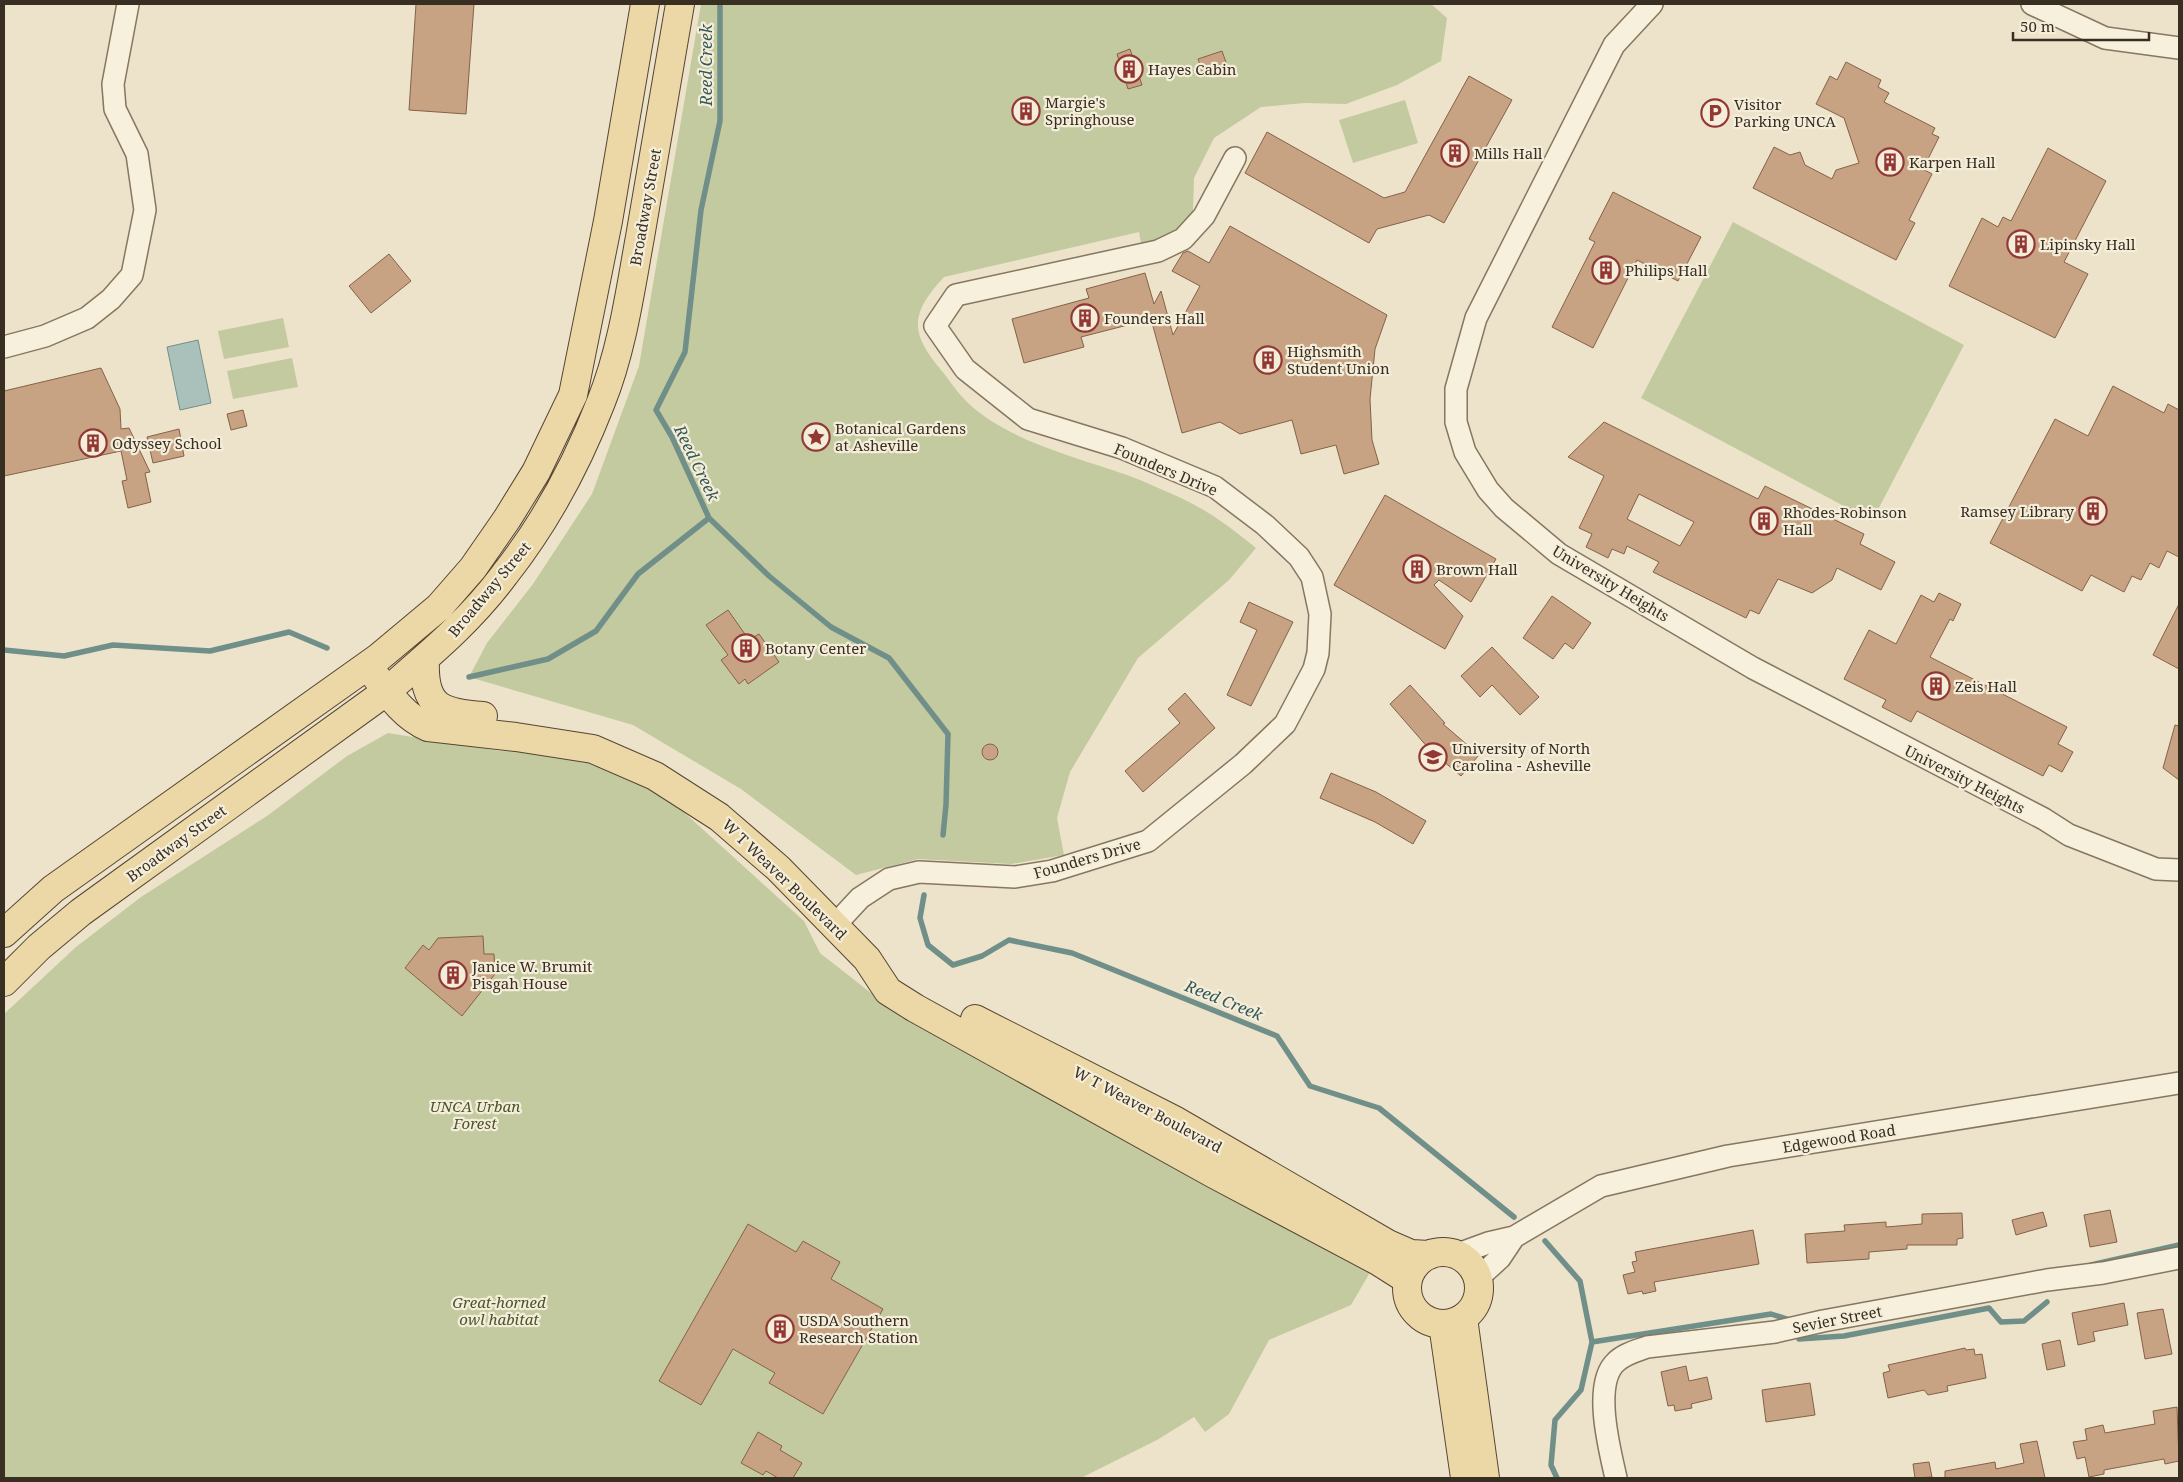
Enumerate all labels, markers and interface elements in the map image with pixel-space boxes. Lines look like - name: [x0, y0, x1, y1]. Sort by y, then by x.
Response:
- scale bar: [2013, 10, 2149, 42]
- text: 50 m: [2020, 16, 2055, 36]
- water label: Reed Creek: [695, 23, 717, 107]
- building icon: Hayes Cabin: [1114, 54, 1144, 84]
- place label: Hayes Cabin: [1148, 59, 1237, 79]
- place label: Margie's Springhouse: [1045, 92, 1134, 129]
- place label: Visitor Parking UNCA: [1734, 94, 1836, 131]
- building icon: Margie's Springhouse: [1011, 96, 1041, 126]
- parking icon: Visitor Parking UNCA: [1700, 98, 1730, 128]
- building icon: Mills Hall: [1440, 138, 1470, 168]
- place label: Mills Hall: [1474, 143, 1543, 163]
- street label: Broadway Street: [625, 147, 665, 267]
- building icon: Karpen Hall: [1875, 147, 1905, 177]
- place label: Karpen Hall: [1909, 152, 1996, 172]
- building icon: Lipinsky Hall: [2006, 229, 2036, 259]
- place label: Lipinsky Hall: [2040, 234, 2136, 254]
- building icon: Philips Hall: [1591, 255, 1621, 285]
- place label: Philips Hall: [1625, 260, 1708, 280]
- building icon: Founders Hall: [1070, 303, 1100, 333]
- place label: Founders Hall: [1104, 308, 1205, 328]
- place label: Highsmith Student Union: [1287, 341, 1390, 378]
- building icon: Highsmith Student Union: [1253, 345, 1283, 375]
- place label: Botanical Gardens at Asheville: [835, 418, 966, 455]
- water label: Reed Creek: [669, 420, 725, 505]
- place icon: Botanical Gardens at Asheville: [801, 422, 831, 452]
- building icon: Odyssey School: [78, 428, 108, 458]
- place label: Odyssey School: [112, 433, 222, 453]
- street label: Founders Drive: [1111, 438, 1221, 500]
- building icon: Ramsey Library: [2078, 496, 2108, 526]
- place label: Ramsey Library: [1960, 501, 2075, 521]
- place label: Rhodes-Robinson Hall: [1783, 502, 1907, 539]
- building icon: Rhodes-Robinson Hall: [1749, 506, 1779, 536]
- street label: Broadway Street: [443, 537, 535, 641]
- street label: University Heights: [1549, 540, 1673, 626]
- building icon: Brown Hall: [1402, 554, 1432, 584]
- place label: Brown Hall: [1436, 559, 1518, 579]
- building icon: Botany Center: [731, 633, 761, 663]
- place label: Botany Center: [765, 638, 866, 658]
- building icon: Zeis Hall: [1921, 671, 1951, 701]
- place label: Zeis Hall: [1955, 676, 2017, 696]
- place label: University of North Carolina - Asheville: [1452, 738, 1591, 775]
- street label: University Heights: [1901, 740, 2029, 818]
- school or university icon: University of North Carolina - Asheville: [1418, 742, 1448, 772]
- street label: Broadway Street: [122, 800, 230, 886]
- street label: W T Weaver Boulevard: [718, 814, 852, 944]
- street label: Founders Drive: [1031, 833, 1143, 883]
- place label: Janice W. Brumit Pisgah House: [471, 956, 592, 993]
- building icon: Janice W. Brumit Pisgah House: [438, 960, 468, 990]
- water label: Reed Creek: [1181, 974, 1267, 1026]
- street label: W T Weaver Boulevard: [1070, 1061, 1226, 1157]
- park label: UNCA Urban Forest: [430, 1096, 520, 1133]
- street label: Edgewood Road: [1781, 1119, 1897, 1157]
- park label: Great-horned owl habitat: [452, 1292, 546, 1329]
- street label: Sevier Street: [1791, 1301, 1883, 1337]
- place label: USDA Southern Research Station: [799, 1310, 919, 1347]
- building icon: USDA Southern Research Station: [765, 1314, 795, 1344]

